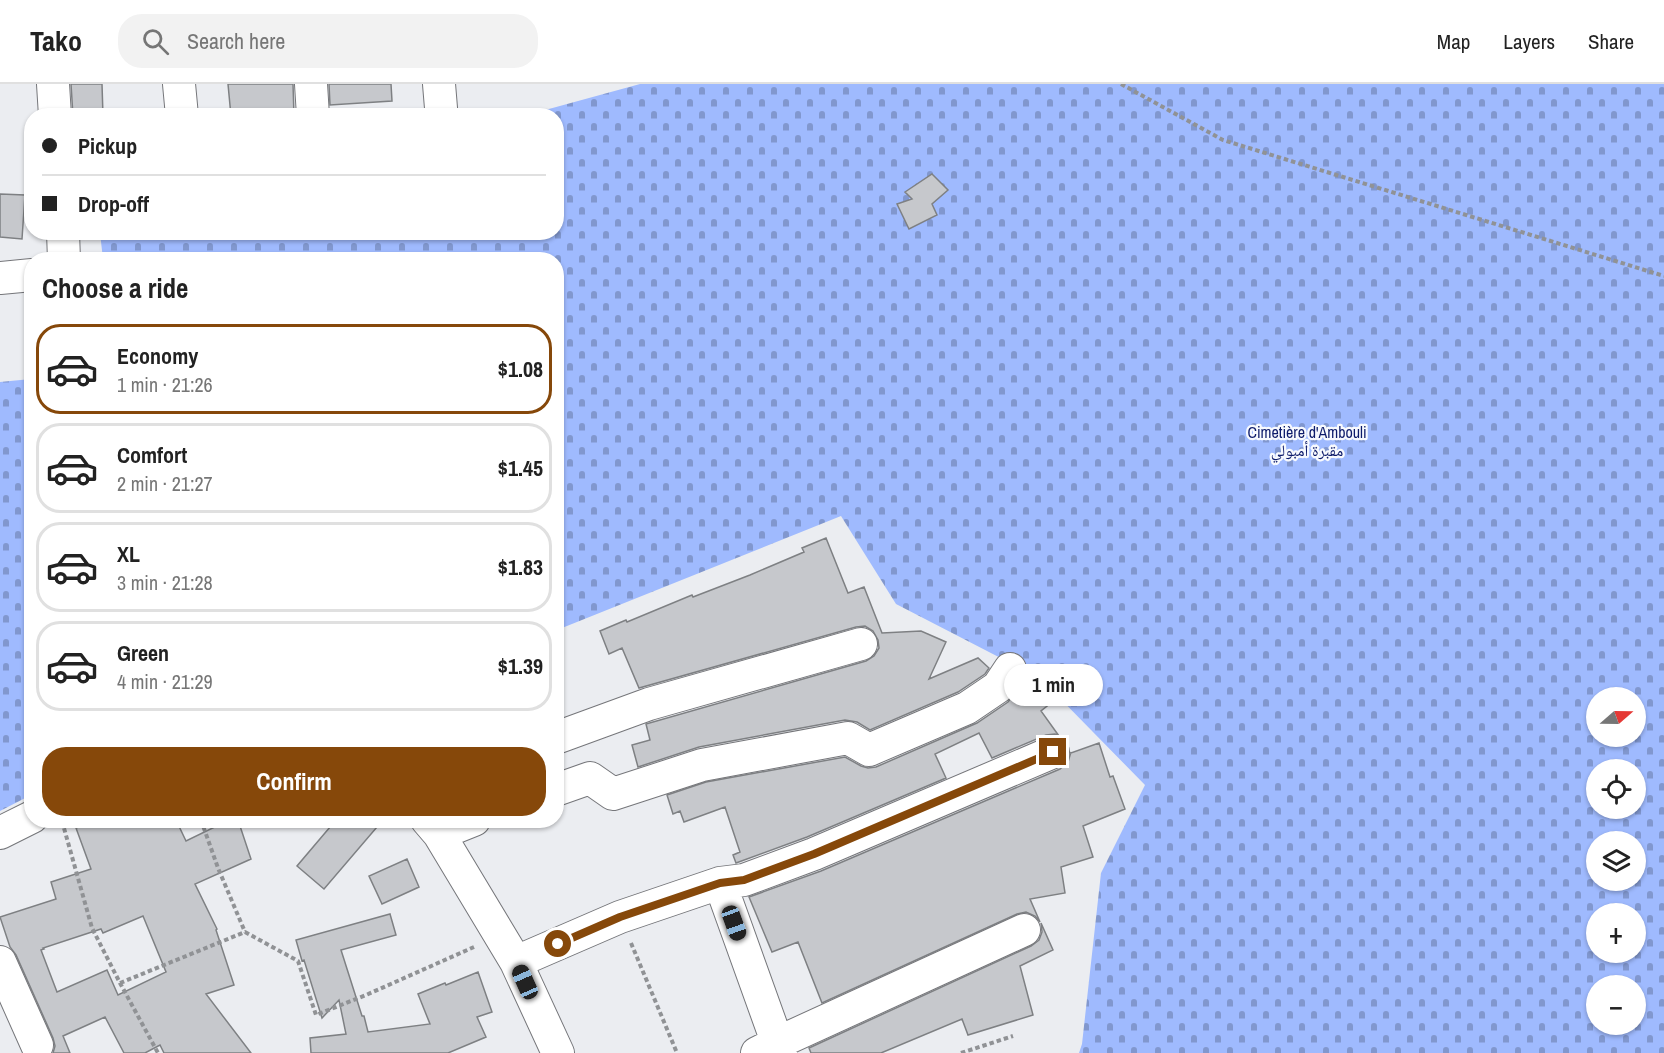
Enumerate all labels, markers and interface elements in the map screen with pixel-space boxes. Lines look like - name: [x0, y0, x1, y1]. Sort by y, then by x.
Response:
- search box: [118, 14, 538, 68]
- text: Tako: [30, 22, 82, 60]
- icon: search: [139, 25, 172, 58]
- text: Search here: [187, 26, 285, 56]
- text: Map: [1437, 27, 1470, 56]
- text: Layers: [1503, 27, 1555, 56]
- text: Share: [1588, 27, 1634, 56]
- text: Pickup: [78, 131, 137, 161]
- text: Drop-off: [78, 189, 149, 219]
- text: Choose a ride: [42, 270, 188, 306]
- text: Economy: [117, 341, 198, 371]
- icon: car: [45, 342, 99, 396]
- text: $1.08: [498, 354, 543, 384]
- text: 1 min · 21:26: [117, 371, 213, 398]
- park label: Cimetière d'Ambouli مقبرة أمبولي: [1247, 421, 1367, 463]
- text: Comfort: [117, 440, 187, 470]
- icon: car: [45, 441, 99, 495]
- text: $1.45: [498, 453, 543, 483]
- text: 2 min · 21:27: [117, 470, 213, 497]
- text: XL: [117, 539, 140, 569]
- icon: car: [45, 540, 99, 594]
- text: $1.83: [498, 552, 543, 582]
- text: 3 min · 21:28: [117, 569, 213, 596]
- text: Green: [117, 638, 169, 668]
- icon: car: [45, 639, 99, 693]
- text: $1.39: [498, 651, 543, 681]
- callout: 1 min: [1004, 665, 1102, 707]
- text: 4 min · 21:29: [117, 668, 213, 695]
- text: 1 min: [1032, 671, 1075, 698]
- north arrow: [1586, 687, 1646, 747]
- map controls: [1586, 687, 1646, 1035]
- route end: [1039, 738, 1066, 765]
- button: Confirm: [42, 747, 546, 816]
- button: locate: [1586, 759, 1646, 819]
- button: layers: [1586, 831, 1646, 891]
- car: [719, 903, 749, 943]
- button: +: [1586, 903, 1646, 963]
- route start: [544, 930, 571, 957]
- car: [509, 962, 541, 1002]
- button: −: [1586, 975, 1646, 1035]

